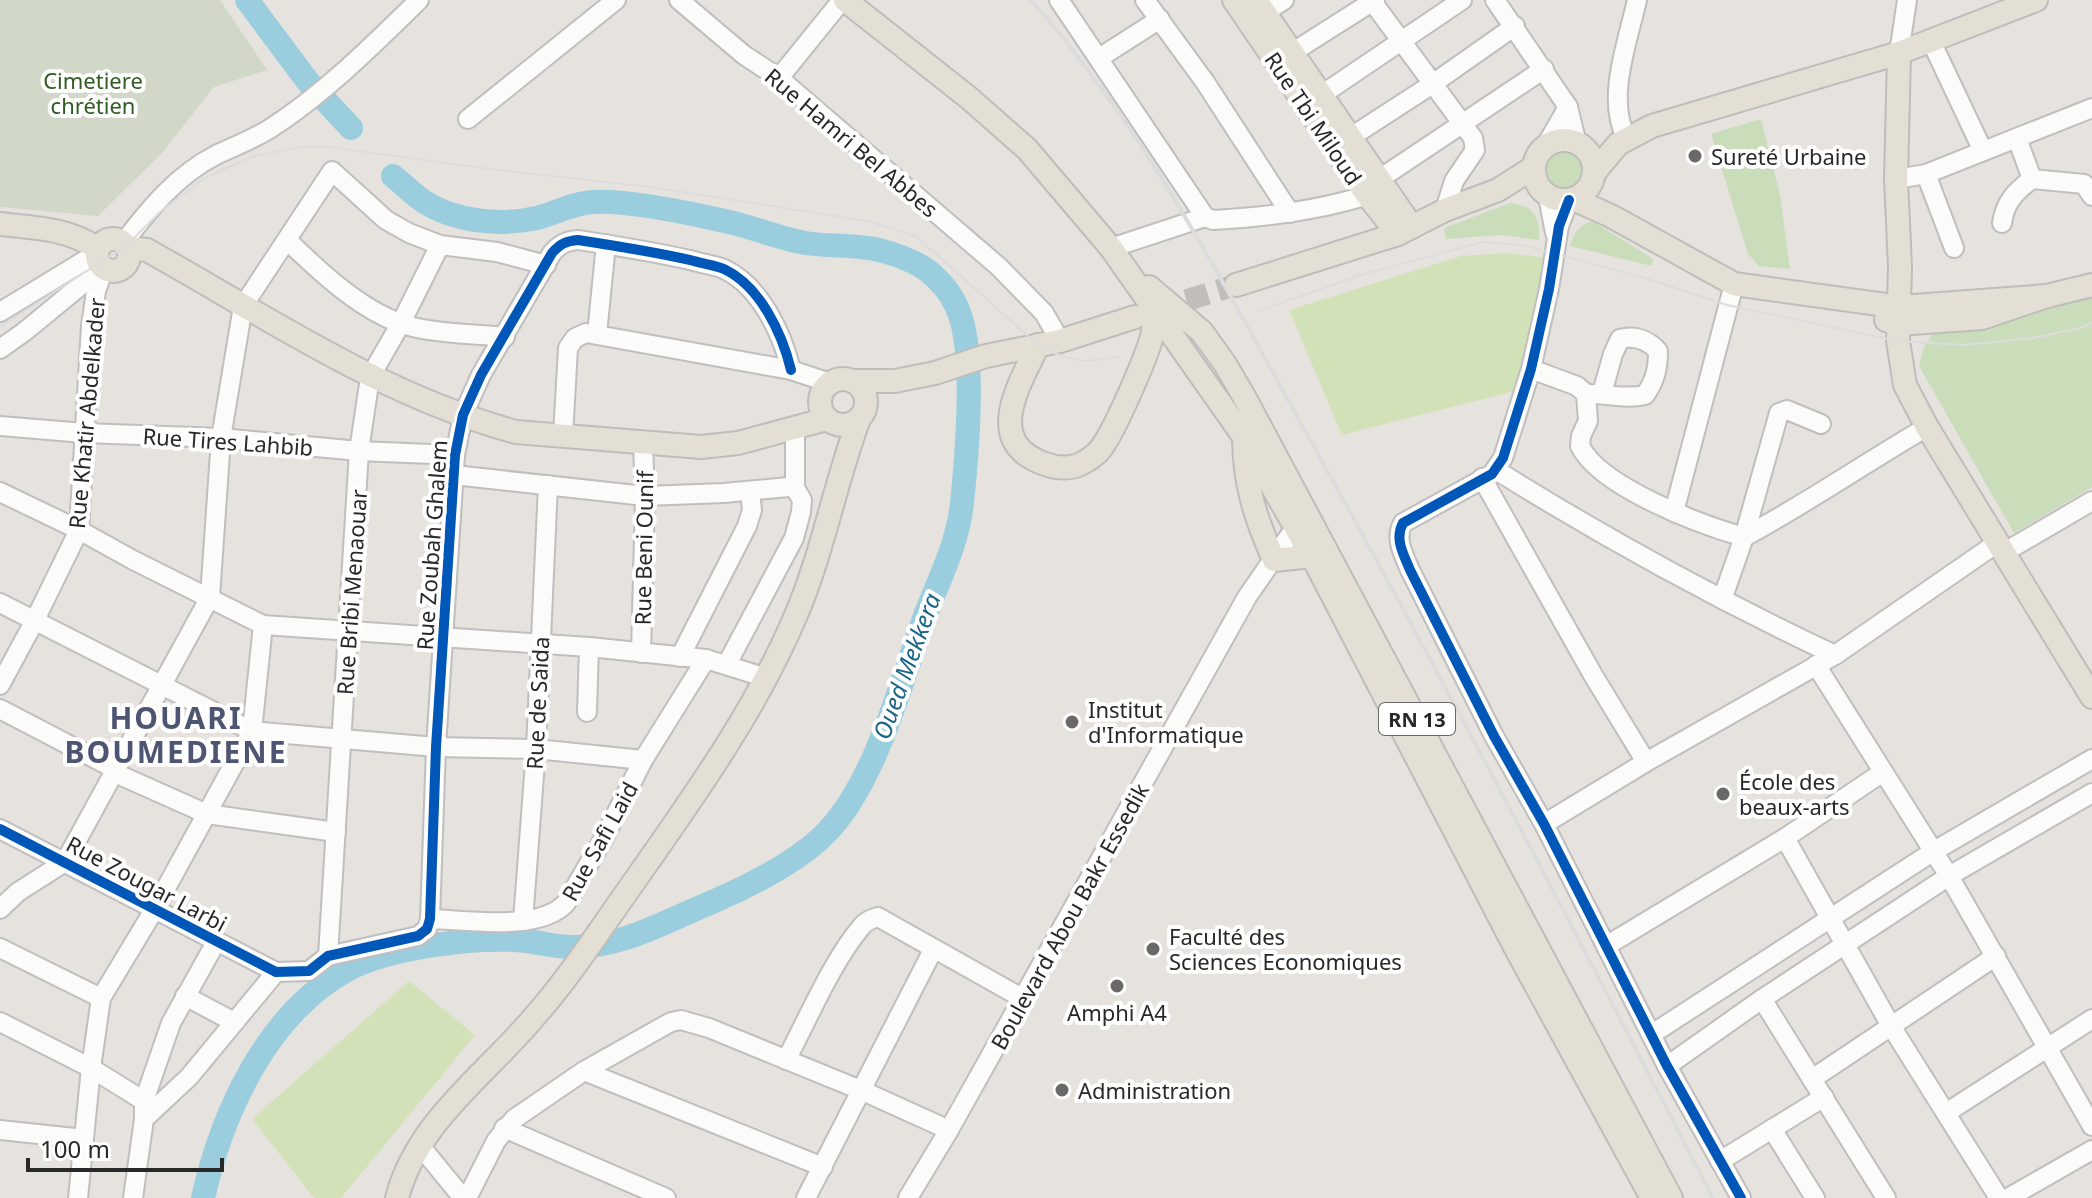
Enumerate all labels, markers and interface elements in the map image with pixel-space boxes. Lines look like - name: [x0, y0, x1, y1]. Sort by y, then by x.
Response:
- street label: Rue Tbi Miloud: [1258, 46, 1370, 190]
- street label: Rue Hamri Bel Abbes: [759, 61, 945, 223]
- park label: Cimetiere chrétien: [43, 65, 143, 120]
- place label: Sureté Urbaine: [1711, 141, 1867, 171]
- marker: Sureté Urbaine: [1686, 147, 1704, 165]
- street label: Rue Khatir Abdelkader: [61, 296, 111, 530]
- street label: Rue Tires Lahbib: [142, 420, 314, 462]
- street label: Rue Zoubah Ghalem: [409, 439, 453, 651]
- street label: Rue Beni Ounif: [627, 469, 659, 626]
- street label: Rue Bribi Menaouar: [329, 488, 373, 696]
- water label: Oued Mekkera: [864, 588, 948, 744]
- street label: Rue de Saida: [519, 636, 555, 770]
- place label: Institut d'Informatique: [1088, 694, 1244, 749]
- district label: HOUARI BOUMEDIENE: [64, 697, 288, 772]
- road number: RN 13: [1379, 703, 1455, 735]
- marker: Institut d'Informatique: [1063, 713, 1081, 731]
- place label: École des beaux-arts: [1739, 766, 1850, 821]
- street label: Rue Safi Laid: [554, 776, 644, 906]
- street label: Boulevard Abou Bakr Essedik: [983, 777, 1155, 1055]
- marker: École des beaux-arts: [1714, 785, 1732, 803]
- street label: Rue Zougar Larbi: [61, 828, 233, 938]
- place label: Faculté des Sciences Economiques: [1169, 921, 1402, 976]
- marker: Faculté des Sciences Economiques: [1144, 940, 1162, 958]
- marker: Amphi A4: [1108, 977, 1126, 995]
- place label: Amphi A4: [1067, 997, 1167, 1027]
- place label: Administration: [1078, 1075, 1231, 1105]
- marker: Administration: [1053, 1081, 1071, 1099]
- scale bar: [28, 1122, 222, 1172]
- text: 100 m: [40, 1132, 110, 1165]

